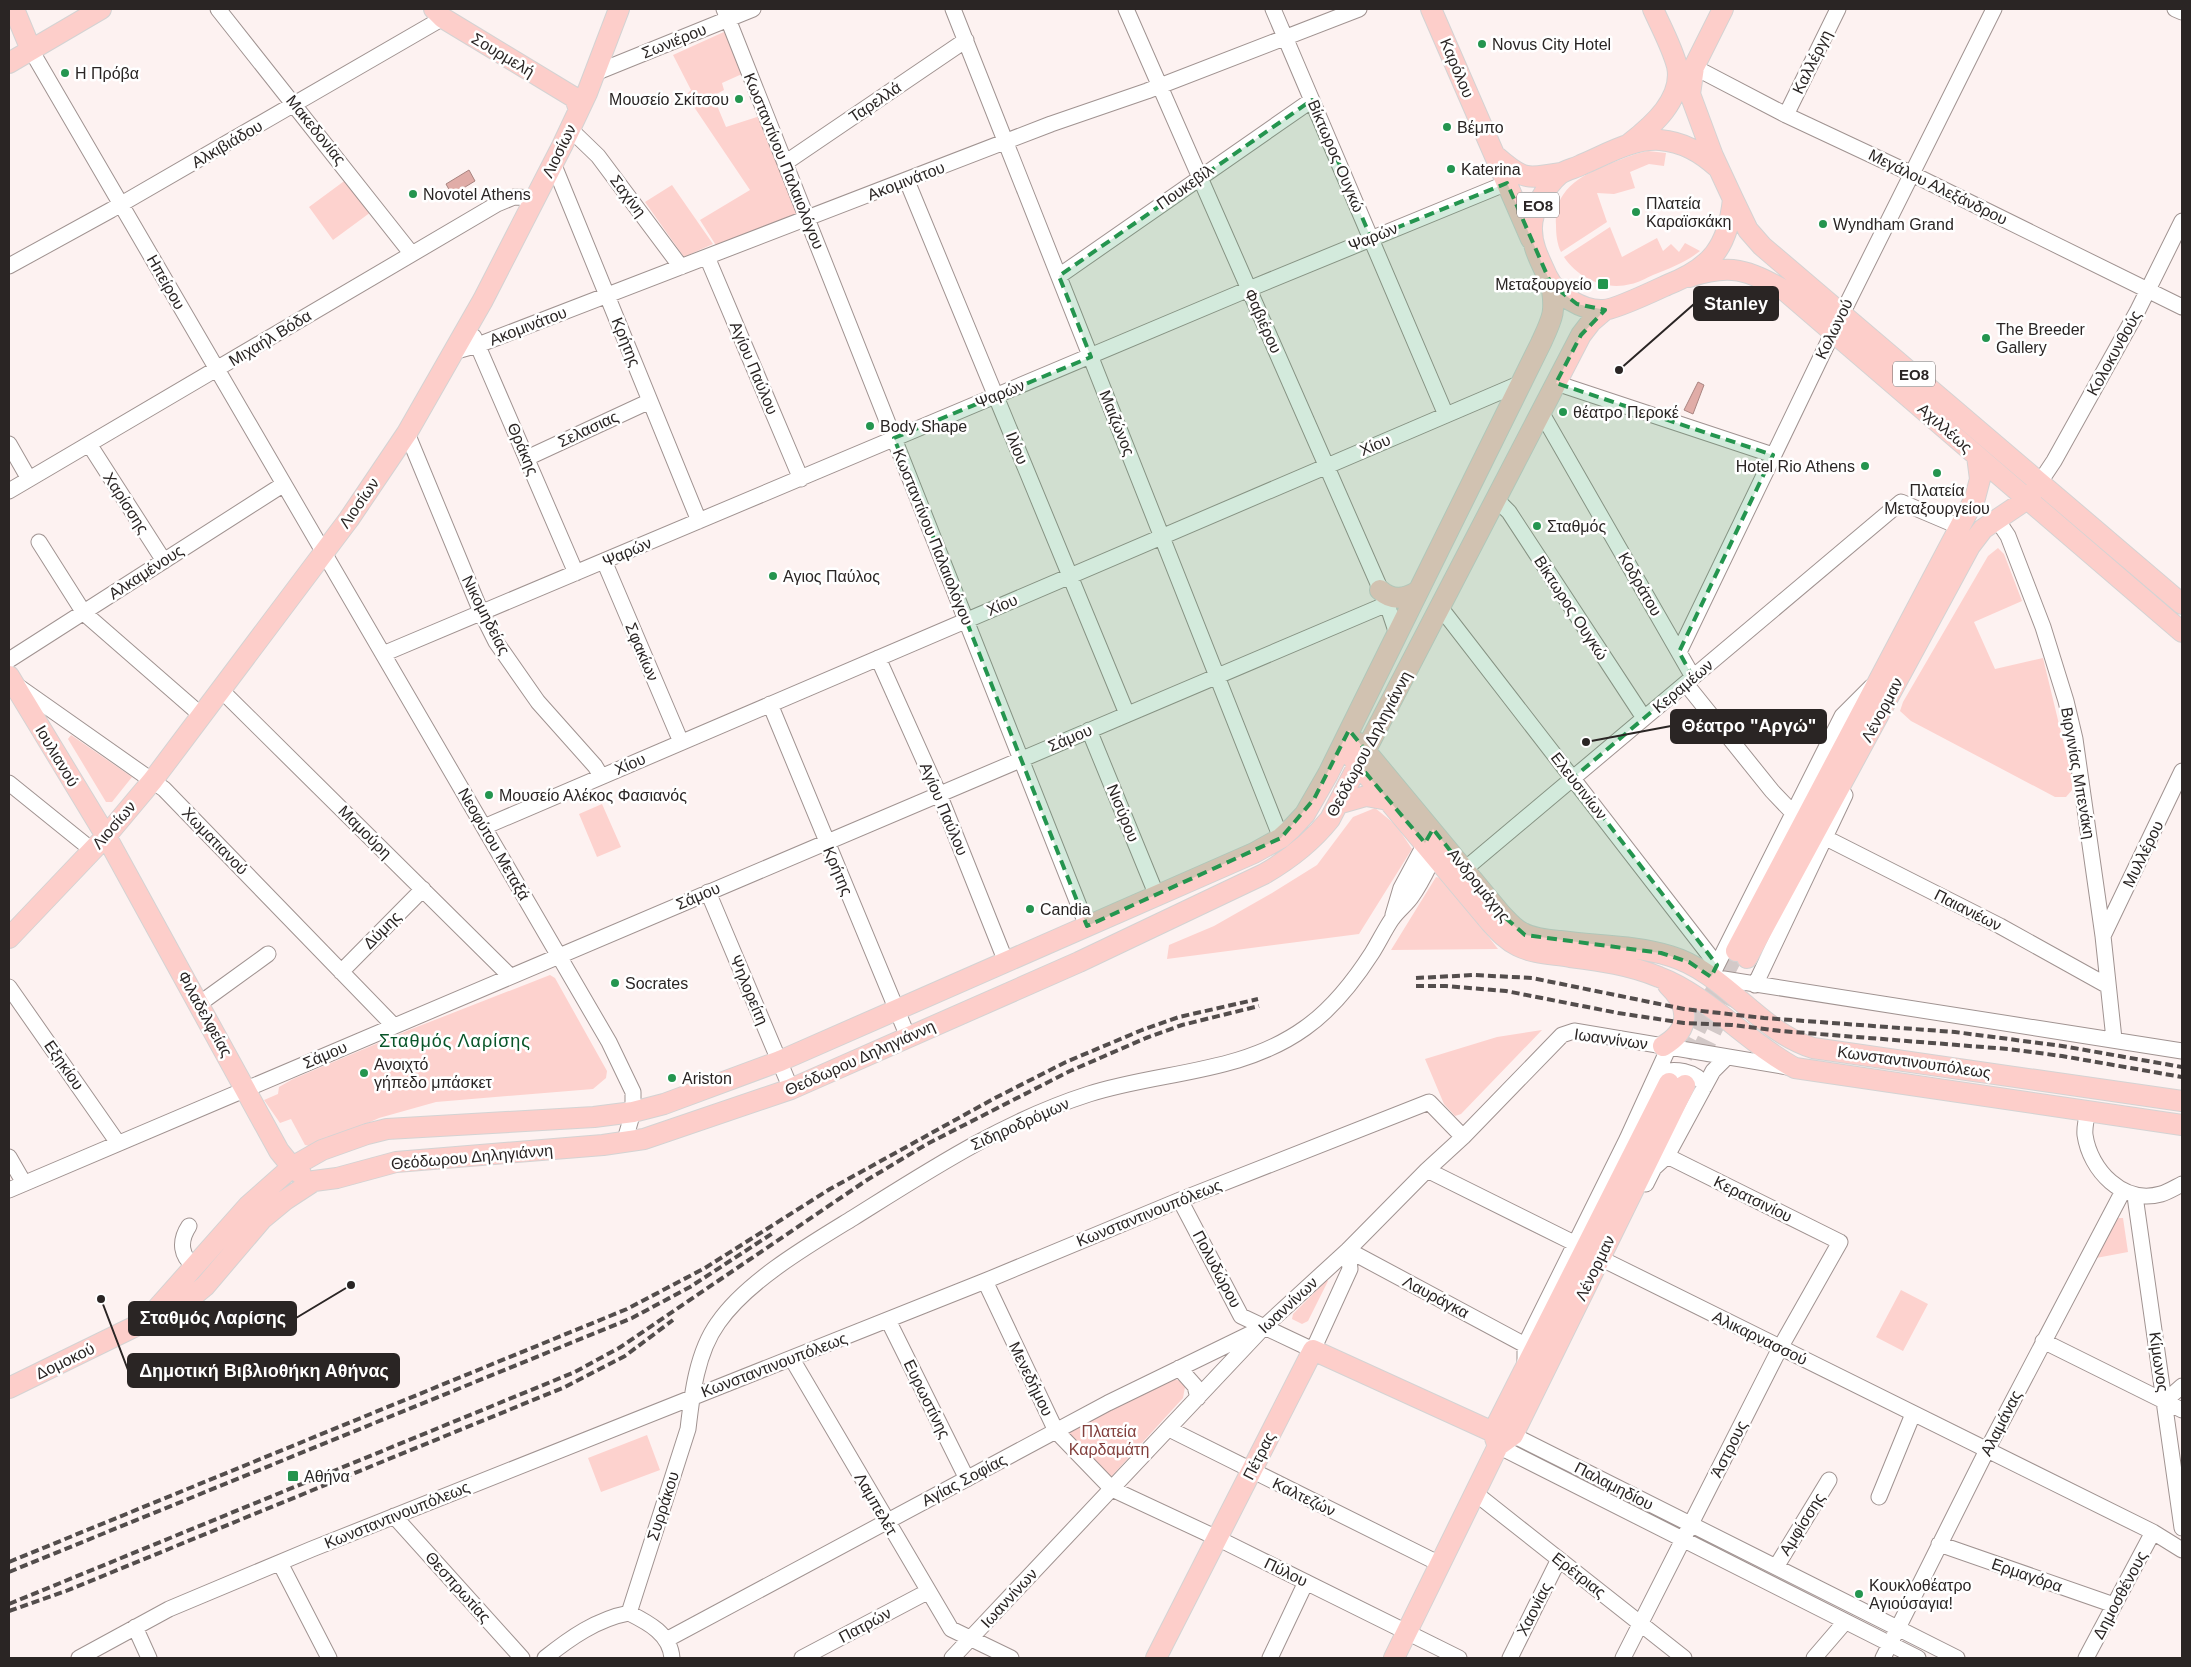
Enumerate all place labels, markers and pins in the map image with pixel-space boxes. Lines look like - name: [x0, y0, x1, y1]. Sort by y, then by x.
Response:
- place label: Novus City Hotel: [1492, 36, 1611, 53]
- marker: Novus City Hotel: [1476, 38, 1488, 50]
- place label: Η Πρόβα: [75, 65, 139, 82]
- marker: Η Πρόβα: [59, 67, 71, 79]
- place label: Μουσείο Σκίτσου: [609, 91, 729, 108]
- marker: Μουσείο Σκίτσου: [733, 93, 745, 105]
- place label: Βέμπο: [1457, 119, 1504, 136]
- marker: Βέμπο: [1441, 121, 1453, 133]
- place label: Katerina: [1461, 161, 1521, 178]
- marker: Katerina: [1445, 163, 1457, 175]
- place label: Novotel Athens: [423, 186, 531, 203]
- marker: Novotel Athens: [407, 188, 419, 200]
- place label: Πλατεία Καραϊσκάκη: [1646, 195, 1731, 230]
- marker: Πλατεία Καραϊσκάκη: [1630, 206, 1642, 218]
- place label: Wyndham Grand: [1833, 216, 1954, 233]
- marker: Wyndham Grand: [1817, 218, 1829, 230]
- place label: Μεταξουργείο: [1495, 276, 1592, 294]
- marker: Μεταξουργείο: [1596, 277, 1610, 291]
- callout: Stanley: [1694, 287, 1778, 320]
- place label: The Breeder Gallery: [1996, 321, 2086, 356]
- marker: The Breeder Gallery: [1980, 332, 1992, 344]
- place label: θέατρο Περοκέ: [1573, 404, 1679, 421]
- marker: θέατρο Περοκέ: [1557, 406, 1569, 418]
- place label: Body Shape: [880, 418, 967, 435]
- marker: Body Shape: [864, 420, 876, 432]
- place label: Hotel Rio Athens: [1736, 458, 1855, 475]
- marker: Hotel Rio Athens: [1859, 460, 1871, 472]
- marker: Πλατεία Μεταξουργείου: [1931, 467, 1943, 479]
- place label: Πλατεία Μεταξουργείου: [1884, 482, 1990, 518]
- place label: Σταθμός: [1547, 518, 1606, 535]
- marker: Σταθμός: [1531, 520, 1543, 532]
- place label: Αγιος Παύλος: [783, 568, 880, 585]
- marker: Αγιος Παύλος: [767, 570, 779, 582]
- callout: Θέατρο "Αργώ": [1671, 710, 1826, 743]
- place label: Μουσείο Αλέκος Φασιανός: [499, 787, 687, 804]
- marker: Μουσείο Αλέκος Φασιανός: [483, 789, 495, 801]
- place label: Candia: [1040, 901, 1091, 918]
- marker: Candia: [1024, 903, 1036, 915]
- place label: Socrates: [625, 975, 688, 992]
- marker: Socrates: [609, 977, 621, 989]
- place label: Ανοιχτό γήπεδο μπάσκετ: [374, 1056, 493, 1091]
- marker: Ανοιχτό γήπεδο μπάσκετ: [358, 1067, 370, 1079]
- place label: Ariston: [682, 1070, 732, 1087]
- marker: Ariston: [666, 1072, 678, 1084]
- callout: Σταθμός Λαρίσης: [129, 1302, 296, 1335]
- callout: Δημοτική Βιβλιοθήκη Αθήνας: [128, 1354, 399, 1387]
- place label: Αθήνα: [304, 1468, 350, 1485]
- marker: Αθήνα: [286, 1469, 300, 1483]
- place label: Κουκλοθέατρο Αγιούσαγια!: [1869, 1577, 1971, 1612]
- marker: Κουκλοθέατρο Αγιούσαγια!: [1853, 1588, 1865, 1600]

